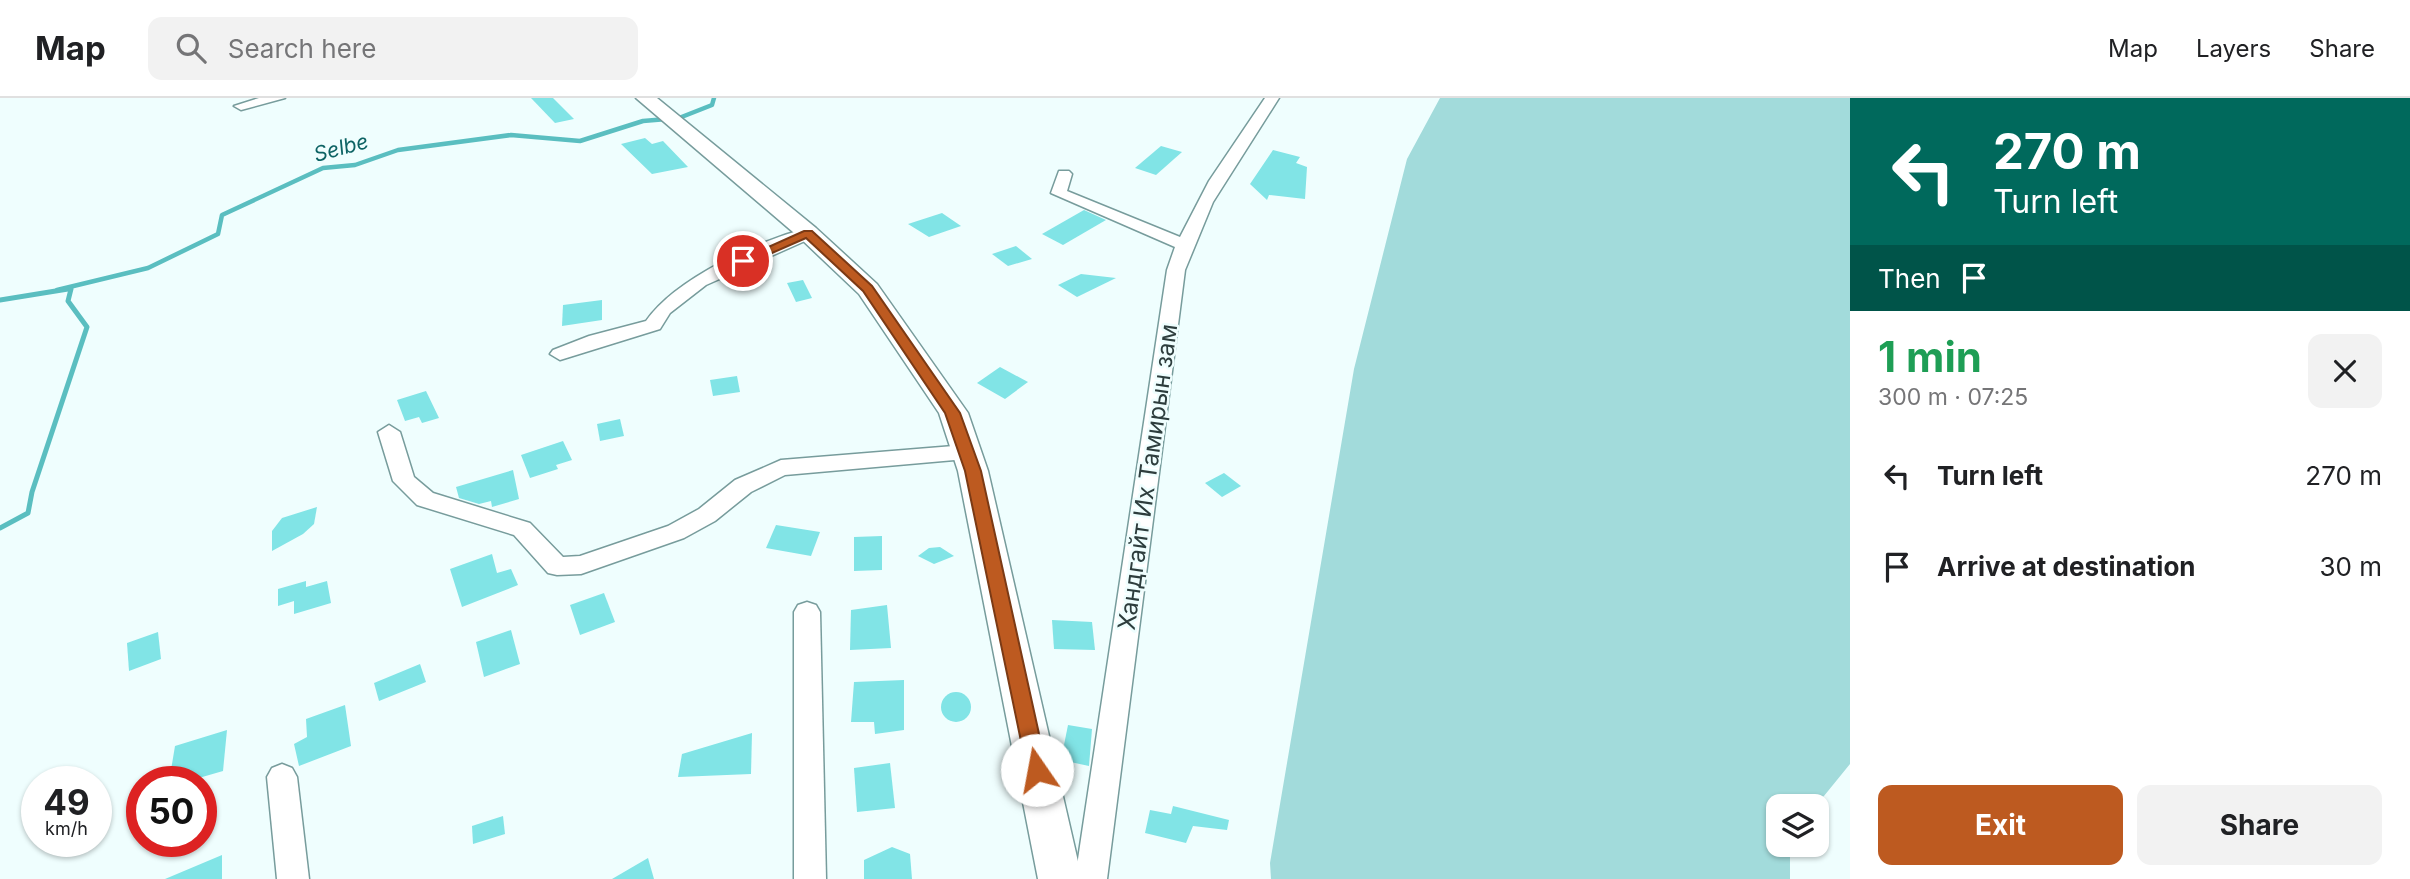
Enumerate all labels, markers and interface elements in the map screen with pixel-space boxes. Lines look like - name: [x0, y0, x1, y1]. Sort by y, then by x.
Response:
- search box: [148, 17, 638, 80]
- text: Map: [35, 28, 106, 68]
- icon: search: [172, 29, 210, 67]
- text: Search here: [228, 33, 376, 64]
- text: Map: [2108, 34, 2158, 63]
- text: Layers: [2196, 34, 2271, 63]
- text: Share: [2309, 34, 2375, 63]
- text: 270 m: [1993, 122, 2141, 181]
- icon: left: [1878, 126, 1969, 217]
- water label: Selbe: [311, 128, 371, 167]
- text: Turn left: [1993, 182, 2118, 221]
- pin: [713, 231, 773, 291]
- icon: arrive: [724, 242, 762, 280]
- icon: arrive: [1955, 259, 1993, 297]
- text: Then: [1878, 263, 1941, 294]
- street label: Хандгайт Их Тамирын зам: [1112, 322, 1183, 632]
- text: 1 min: [1878, 331, 1982, 382]
- button: close: [2308, 334, 2382, 408]
- text: 300 m · 07:25: [1878, 383, 2028, 411]
- icon: left: [1878, 457, 1916, 495]
- text: Turn left: [1937, 460, 2043, 491]
- text: 270 m: [2305, 460, 2382, 491]
- icon: arrive: [1878, 548, 1916, 586]
- text: Arrive at destination: [1937, 551, 2196, 582]
- text: 30 m: [2319, 551, 2382, 582]
- position arrow: [1000, 733, 1074, 807]
- speed limit sign: 50: [126, 766, 217, 857]
- text: 49: [43, 781, 90, 823]
- button: Exit: [1878, 785, 2123, 865]
- button: Share: [2137, 785, 2382, 865]
- map controls: [1766, 794, 1829, 857]
- button: layers: [1766, 794, 1829, 857]
- text: km/h: [45, 818, 88, 839]

